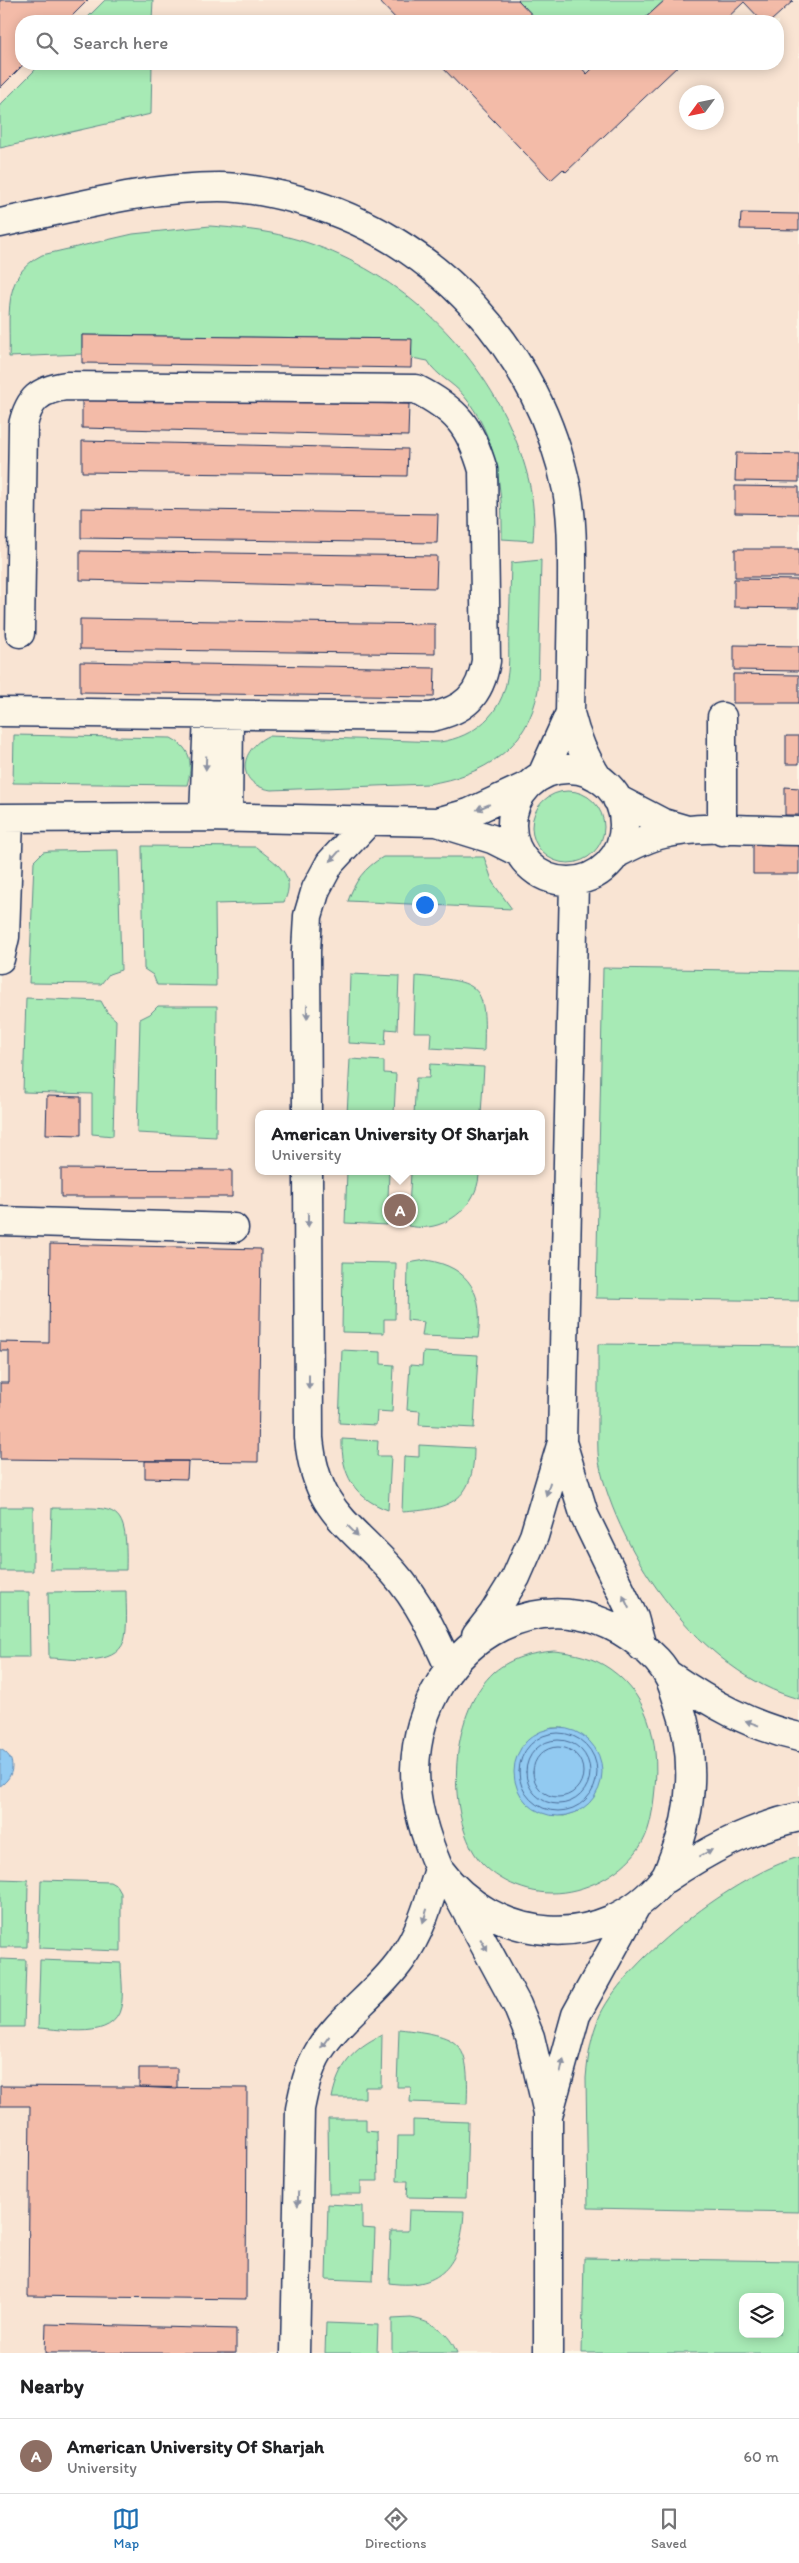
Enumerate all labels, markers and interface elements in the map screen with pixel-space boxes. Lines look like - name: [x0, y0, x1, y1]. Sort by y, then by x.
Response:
- search box: [15, 15, 784, 70]
- icon: search: [33, 29, 61, 57]
- text: Search here: [73, 31, 168, 54]
- north arrow: [679, 85, 724, 130]
- one-way arrow: [201, 755, 209, 771]
- one-way arrow: [476, 804, 490, 812]
- one-way arrow: [330, 850, 341, 863]
- your location: [412, 892, 438, 918]
- one-way arrow: [303, 1004, 311, 1020]
- popup: [255, 1110, 545, 1175]
- text: American University Of Sharjah: [271, 1122, 529, 1145]
- text: University: [271, 1145, 341, 1164]
- pin: A: [384, 1191, 416, 1229]
- one-way arrow: [304, 1212, 312, 1228]
- one-way arrow: [305, 1375, 313, 1391]
- one-way arrow: [543, 1482, 551, 1497]
- one-way arrow: [347, 1525, 359, 1537]
- one-way arrow: [622, 1594, 631, 1609]
- one-way arrow: [745, 1719, 760, 1726]
- one-way arrow: [699, 1849, 713, 1857]
- one-way arrow: [420, 1908, 428, 1923]
- one-way arrow: [480, 1938, 489, 1952]
- one-way arrow: [320, 2035, 331, 2048]
- one-way arrow: [558, 2058, 566, 2074]
- one-way arrow: [294, 2191, 302, 2207]
- map controls: [739, 2293, 784, 2338]
- button: layers: [739, 2293, 784, 2338]
- text: Nearby: [20, 2373, 84, 2398]
- text: American University Of Sharjah: [67, 2435, 324, 2458]
- text: A: [31, 2447, 41, 2466]
- text: 60 m: [744, 2447, 779, 2466]
- text: University: [67, 2458, 137, 2477]
- tab: Map: [112, 2505, 140, 2552]
- tab: Directions: [365, 2505, 426, 2552]
- tab: Saved: [651, 2505, 687, 2552]

